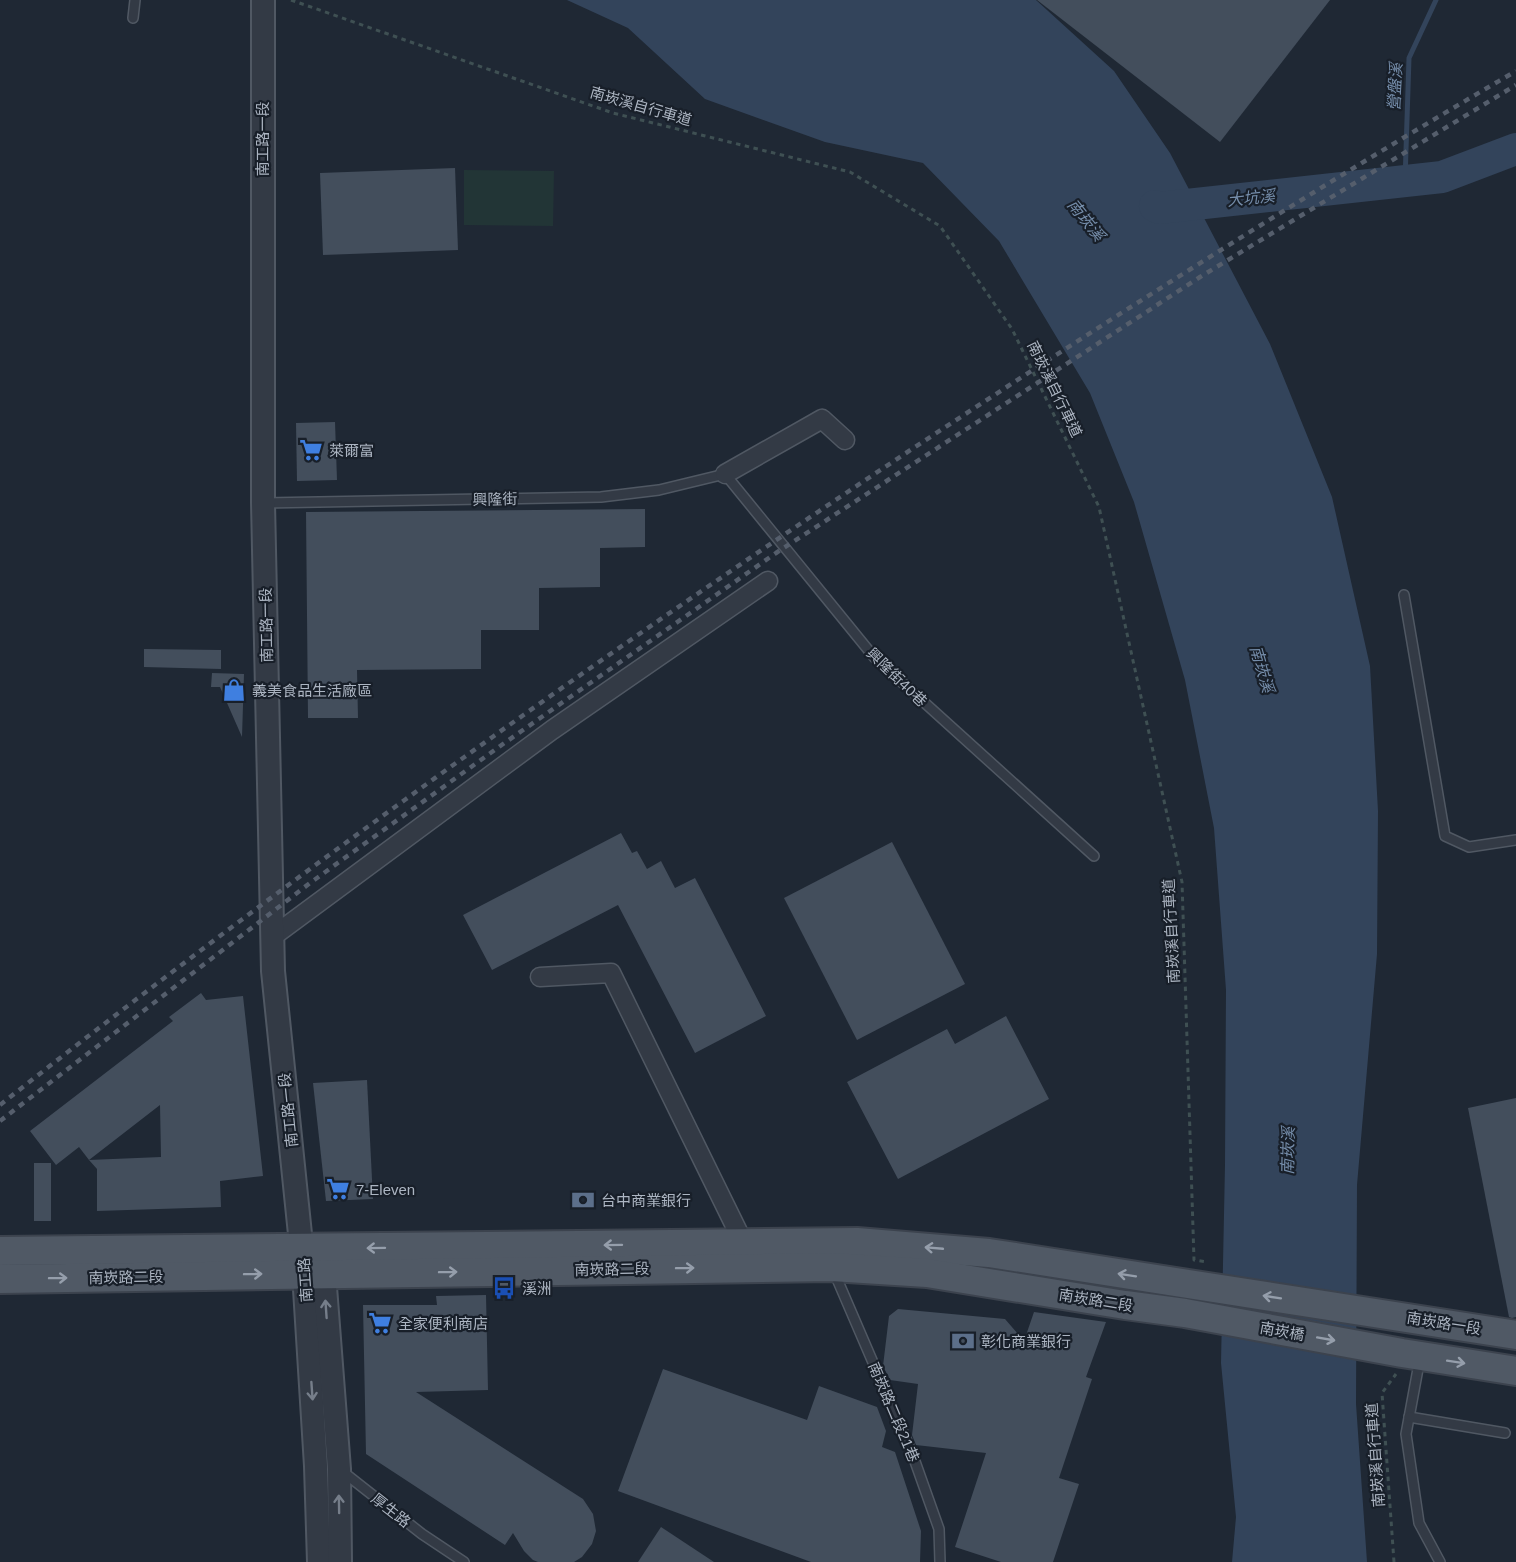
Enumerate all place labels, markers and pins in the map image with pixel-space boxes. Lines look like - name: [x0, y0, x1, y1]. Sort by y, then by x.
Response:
- supermarket icon: 萊爾富: [298, 437, 324, 463]
- place label: 萊爾富: [329, 442, 374, 459]
- shop icon: 義美食品生活廠區: [221, 677, 247, 703]
- place label: 義美食品生活廠區: [252, 682, 372, 699]
- supermarket icon: 7-Eleven: [325, 1176, 351, 1202]
- place label: 7-Eleven: [356, 1181, 415, 1198]
- bank icon: 台中商業銀行: [570, 1187, 596, 1213]
- place label: 台中商業銀行: [601, 1192, 691, 1209]
- bus stop icon: 溪洲: [491, 1275, 517, 1301]
- place label: 溪洲: [522, 1280, 552, 1297]
- supermarket icon: 全家便利商店: [367, 1310, 393, 1336]
- place label: 全家便利商店: [398, 1315, 488, 1332]
- bank icon: 彰化商業銀行: [950, 1328, 976, 1354]
- place label: 彰化商業銀行: [981, 1333, 1071, 1350]

